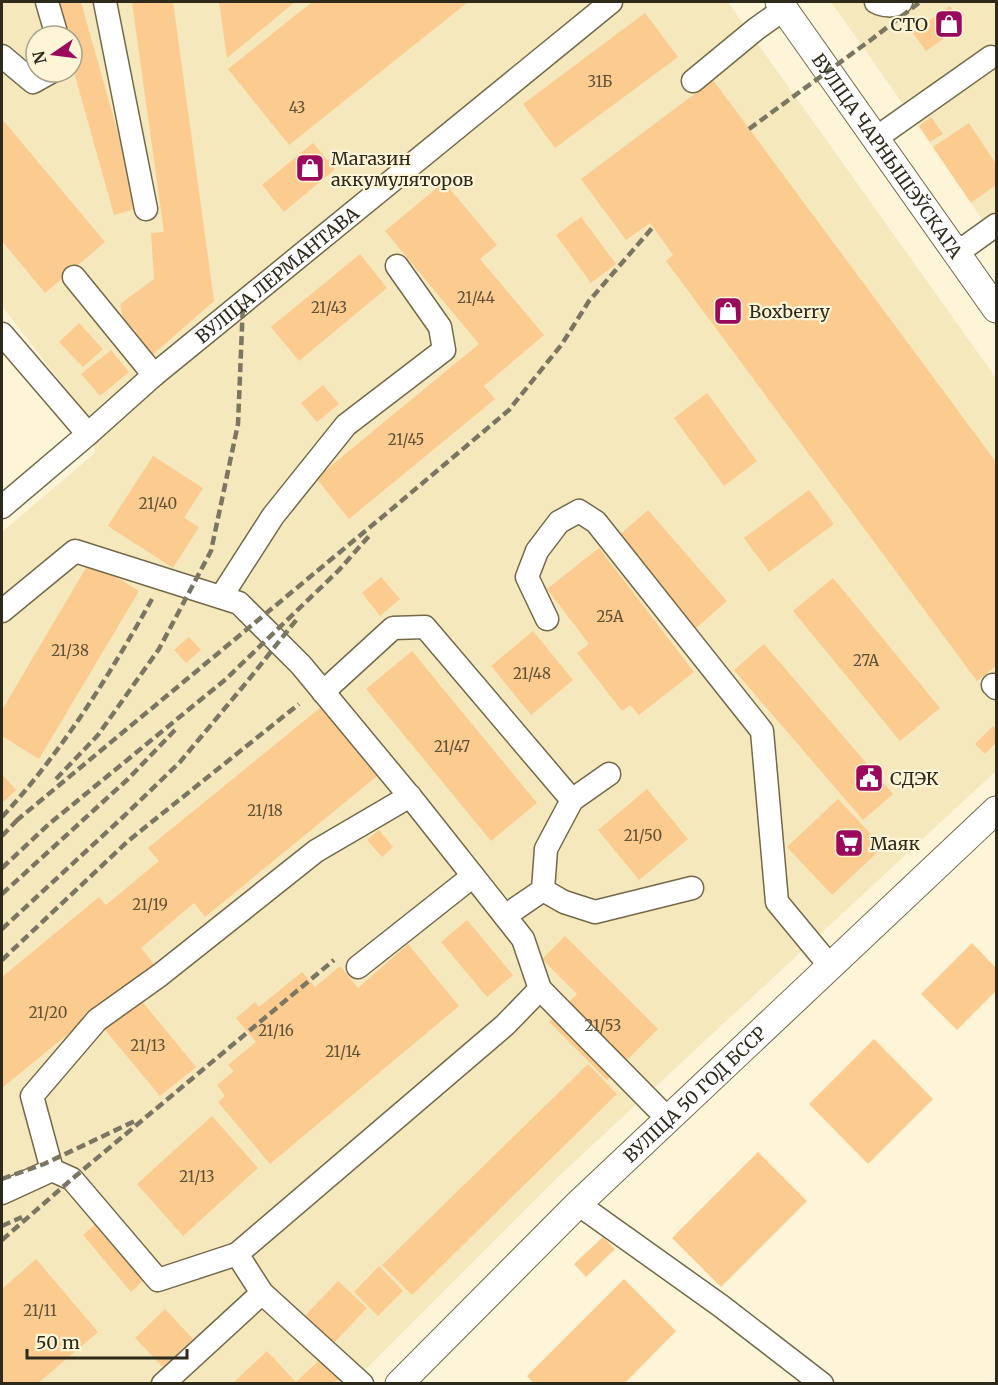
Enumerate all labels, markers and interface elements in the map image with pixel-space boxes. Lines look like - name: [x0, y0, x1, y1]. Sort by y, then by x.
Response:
- shop icon: СТО: [933, 8, 965, 40]
- place label: СТО: [890, 13, 928, 36]
- north arrow: [24, 24, 84, 84]
- text: N: [28, 49, 51, 66]
- street label: ВУЛІЦА ЧАРНЫШЭЎСКАГА: [807, 49, 968, 263]
- house number: 31Б: [588, 72, 612, 91]
- house number: 43: [289, 98, 305, 117]
- place label: Магазин аккумуляторов: [331, 147, 474, 191]
- shop icon: Магазин аккумуляторов: [294, 152, 326, 184]
- street label: ВУЛІЦА ЛЕРМАНТАВА: [191, 201, 363, 348]
- house number: 21/44: [457, 288, 495, 307]
- shop icon: Boxberry: [712, 295, 744, 327]
- house number: 21/43: [311, 298, 347, 317]
- place label: Boxberry: [749, 300, 830, 323]
- house number: 21/45: [388, 430, 424, 449]
- house number: 21/40: [139, 494, 177, 513]
- house number: 25А: [596, 607, 624, 626]
- house number: 21/38: [51, 641, 89, 660]
- house number: 27А: [853, 651, 879, 670]
- house number: 21/48: [513, 664, 551, 683]
- house number: 21/47: [434, 737, 470, 756]
- public building icon: СДЭК: [853, 762, 885, 794]
- place label: СДЭК: [890, 767, 939, 790]
- house number: 21/18: [247, 801, 283, 820]
- house number: 21/50: [624, 826, 662, 845]
- supermarket icon: Маяк: [833, 827, 865, 859]
- place label: Маяк: [870, 832, 920, 855]
- house number: 21/19: [132, 895, 168, 914]
- house number: 21/20: [29, 1003, 67, 1022]
- house number: 21/53: [585, 1016, 621, 1035]
- house number: 21/16: [258, 1021, 294, 1040]
- street label: ВУЛІЦА 50 ГОД БССР: [618, 1021, 771, 1167]
- house number: 21/13: [130, 1036, 166, 1055]
- house number: 21/14: [325, 1042, 361, 1061]
- house number: 21/13: [179, 1167, 215, 1186]
- house number: 21/11: [23, 1301, 57, 1320]
- scale bar: [27, 1322, 188, 1360]
- text: 50 m: [36, 1331, 80, 1354]

